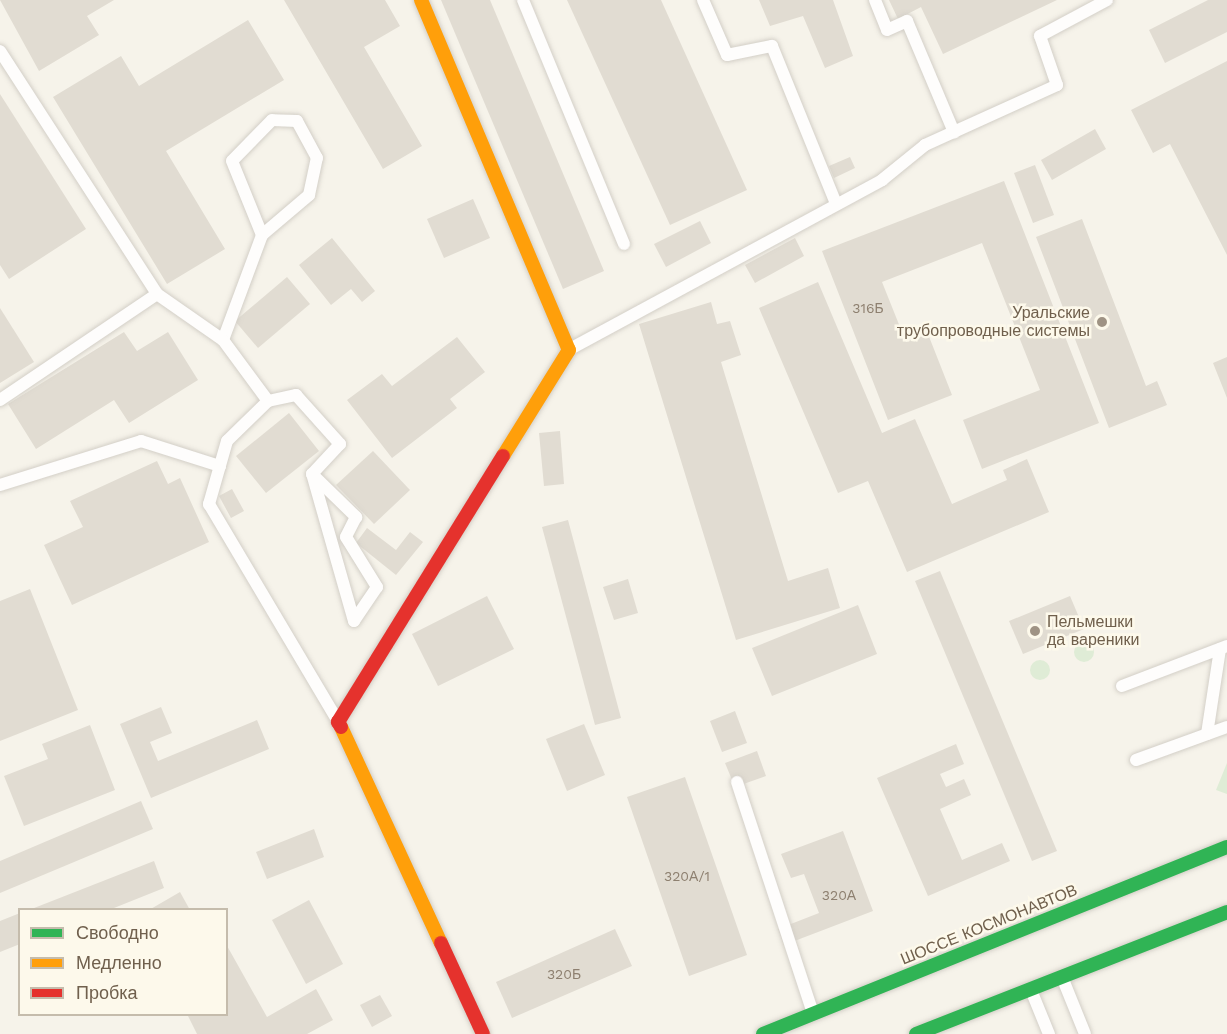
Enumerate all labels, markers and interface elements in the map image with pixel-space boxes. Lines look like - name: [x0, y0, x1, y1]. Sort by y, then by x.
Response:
- house number: 316Б: [852, 300, 884, 316]
- place label: Уральские трубопроводные системы: [897, 303, 1090, 341]
- marker: Уральские трубопроводные системы: [1095, 315, 1109, 329]
- place label: Пельмешки да вареники: [1047, 612, 1139, 650]
- marker: Пельмешки да вареники: [1028, 624, 1042, 638]
- house number: 320А/1: [664, 868, 710, 884]
- street label: ШОССЕ КОСМОНАВТОВ: [898, 881, 1080, 969]
- house number: 320А: [822, 887, 856, 903]
- legend: [18, 908, 228, 1016]
- text: Свободно: [76, 922, 159, 943]
- text: Медленно: [76, 952, 162, 973]
- house number: 320Б: [547, 966, 581, 982]
- text: Пробка: [76, 982, 138, 1003]

